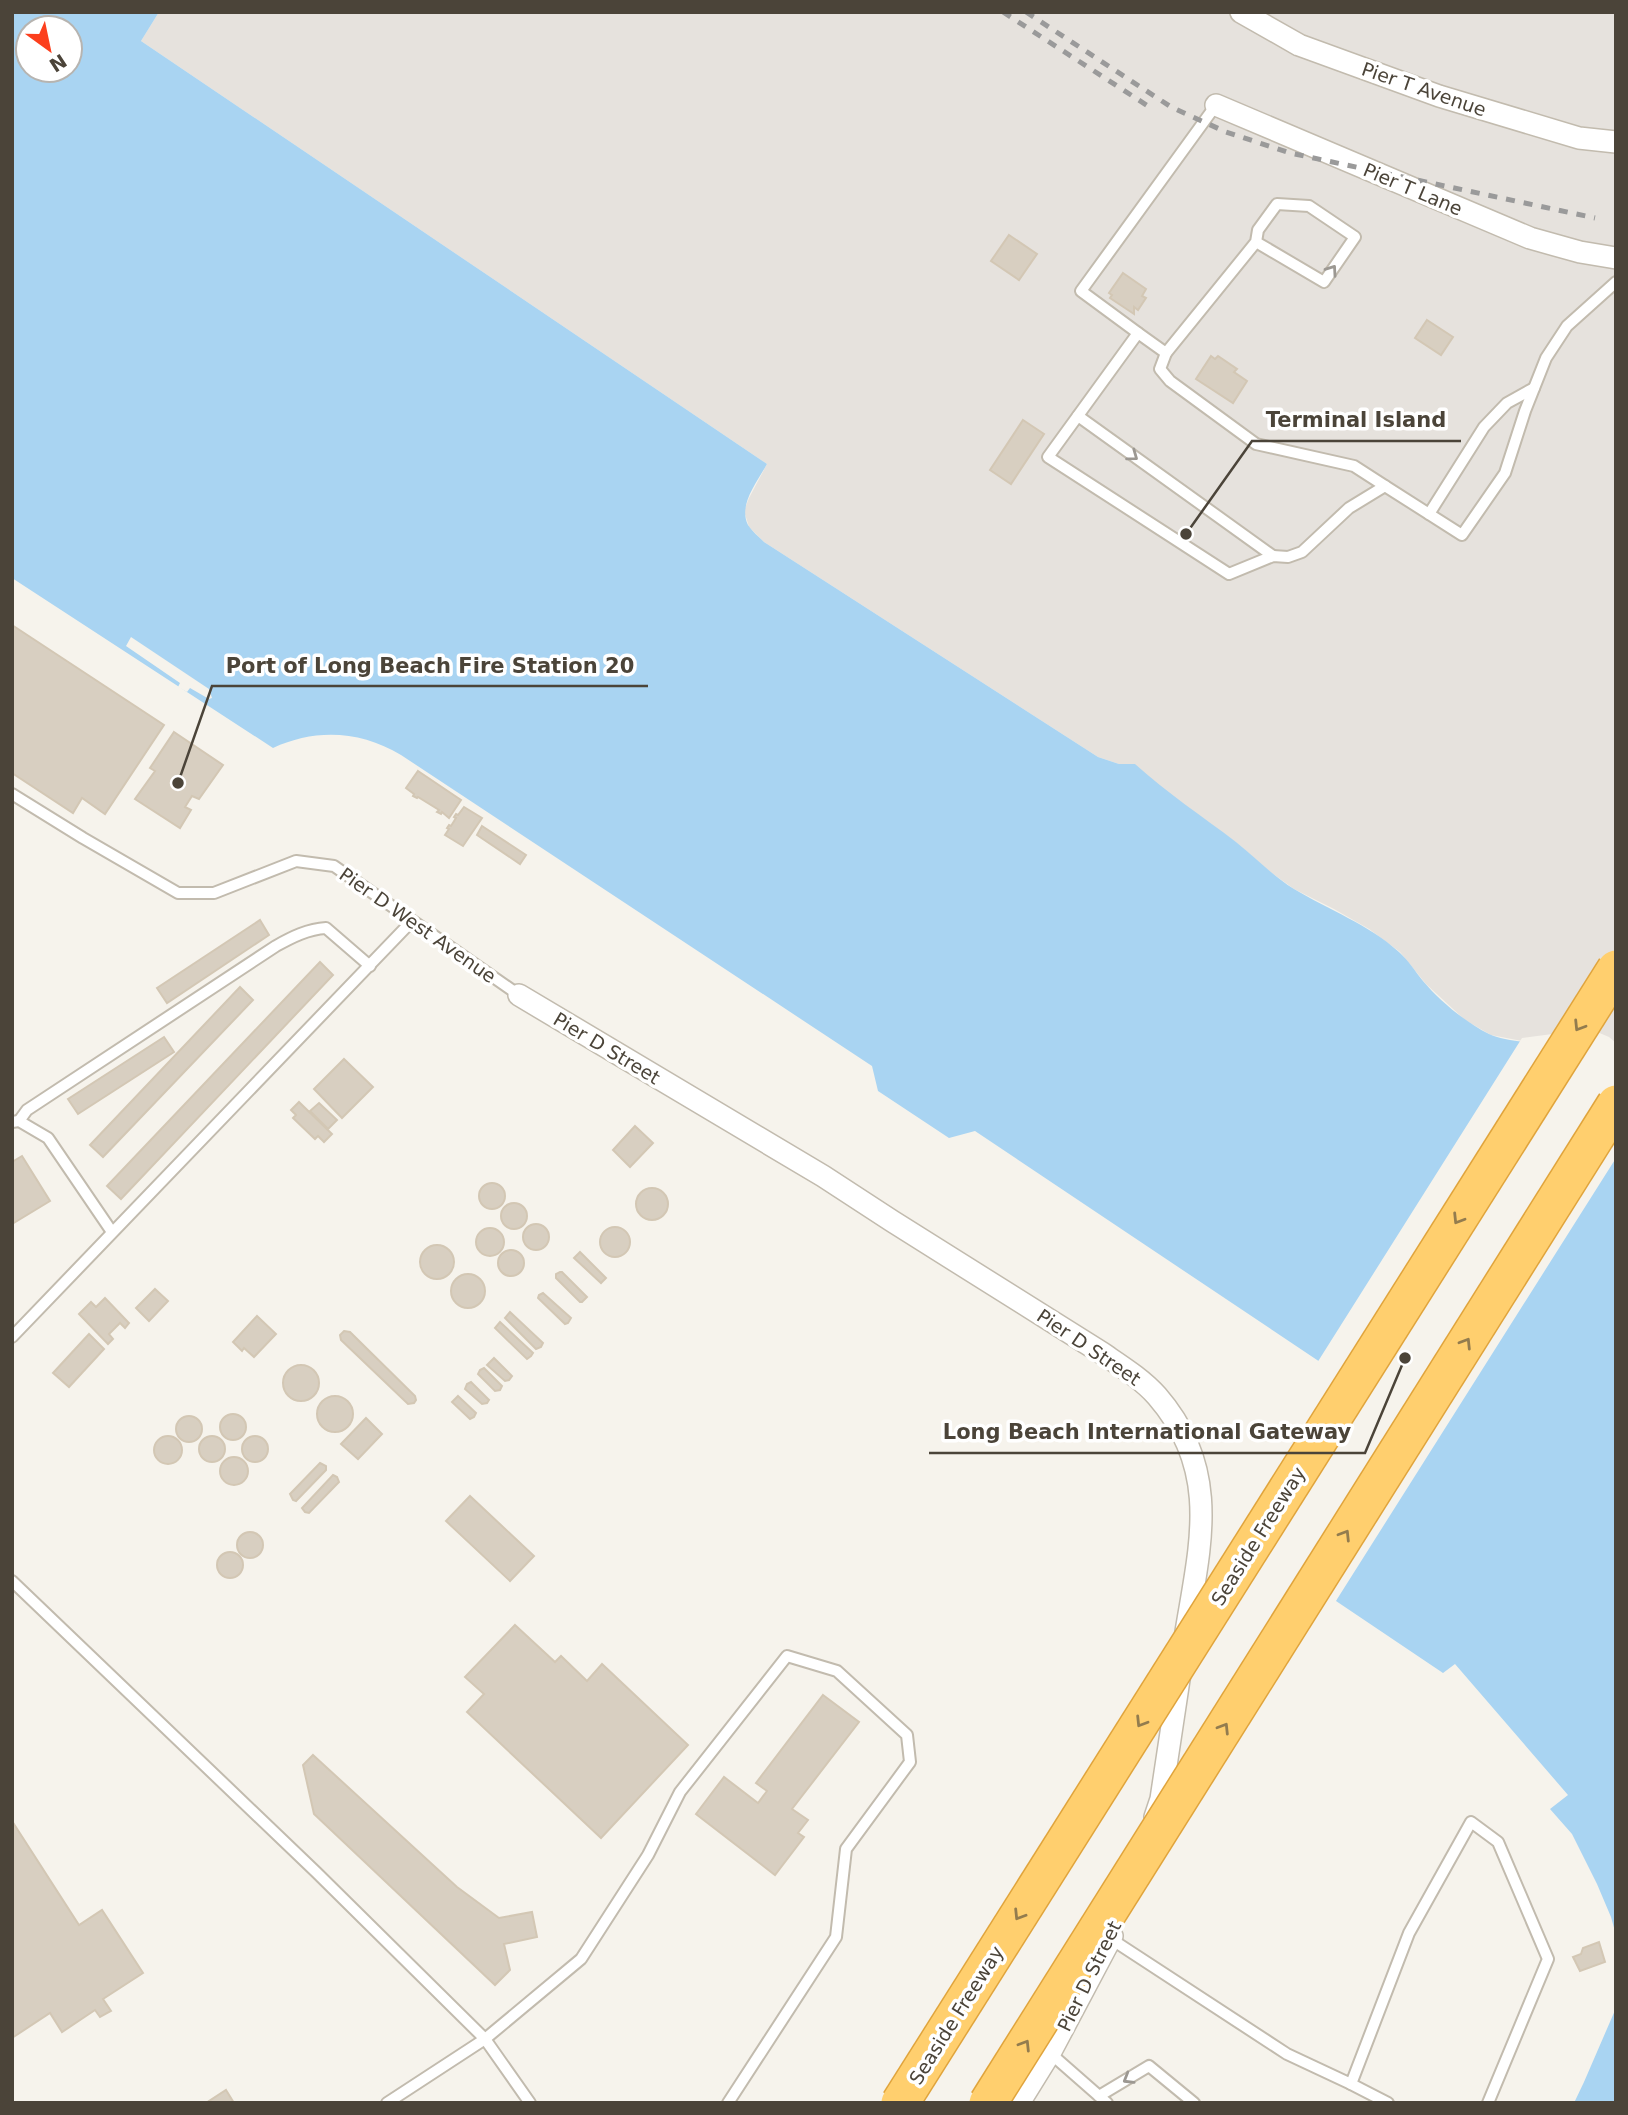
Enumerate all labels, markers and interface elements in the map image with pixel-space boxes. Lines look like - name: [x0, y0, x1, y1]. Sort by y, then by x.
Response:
- north arrow: [14, 14, 84, 84]
- text: N: [46, 50, 71, 77]
- street label: Pier T Avenue: [1359, 57, 1489, 121]
- street label: Pier T Lane: [1360, 158, 1466, 220]
- one-way arrow: [1324, 265, 1336, 278]
- callout: Terminal Island: [1252, 399, 1461, 441]
- text: Terminal Island: [1266, 408, 1446, 432]
- one-way arrow: [1125, 447, 1138, 460]
- callout: Port of Long Beach Fire Station 20: [212, 644, 648, 686]
- text: Port of Long Beach Fire Station 20: [226, 654, 634, 678]
- street label: Pier D West Avenue: [336, 863, 500, 987]
- street label: Pier D Street: [550, 1008, 664, 1088]
- one-way arrow: [1575, 1019, 1588, 1032]
- one-way arrow: [1454, 1211, 1467, 1224]
- street label: Pier D Street: [1033, 1304, 1145, 1390]
- one-way arrow: [1458, 1337, 1471, 1350]
- callout: Long Beach International Gateway: [929, 1411, 1365, 1453]
- text: Long Beach International Gateway: [943, 1420, 1351, 1444]
- street label: Seaside Freeway: [1207, 1463, 1309, 1609]
- one-way arrow: [1337, 1530, 1350, 1543]
- one-way arrow: [1136, 1714, 1149, 1727]
- one-way arrow: [1216, 1723, 1229, 1736]
- one-way arrow: [1015, 1907, 1028, 1920]
- street label: Pier D Street: [1053, 1917, 1125, 2035]
- street label: Seaside Freeway: [905, 1942, 1007, 2088]
- one-way arrow: [1016, 2040, 1029, 2053]
- one-way arrow: [1122, 2071, 1135, 2084]

